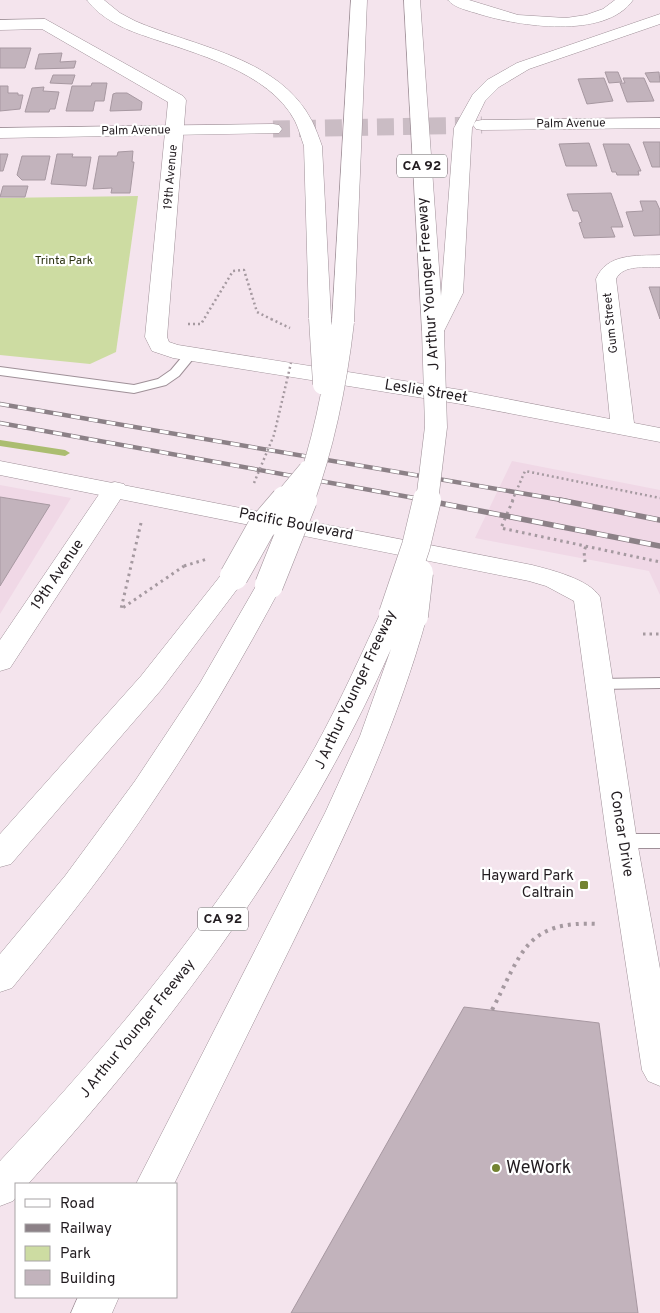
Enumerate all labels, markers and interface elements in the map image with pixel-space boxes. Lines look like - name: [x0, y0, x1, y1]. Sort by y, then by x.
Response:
- street label: Palm Avenue: [536, 115, 606, 133]
- street label: Palm Avenue: [101, 122, 171, 140]
- street label: 19th Avenue: [160, 144, 182, 210]
- road number: CA 92: [397, 154, 447, 178]
- street label: J Arthur Younger Freeway: [413, 197, 445, 371]
- park label: Trinta Park: [35, 253, 93, 269]
- street label: Gum Street: [600, 292, 622, 354]
- street label: Leslie Street: [383, 376, 469, 408]
- street label: Pacific Boulevard: [237, 505, 355, 545]
- street label: 19th Avenue: [27, 536, 89, 614]
- street label: J Arthur Younger Freeway: [311, 607, 401, 773]
- street label: Concar Drive: [605, 790, 637, 878]
- place label: Hayward Park Caltrain: [481, 867, 574, 903]
- marker: Hayward Park Caltrain: [578, 879, 590, 891]
- road number: CA 92: [198, 908, 248, 931]
- street label: J Arthur Younger Freeway: [76, 956, 200, 1102]
- place label: WeWork: [506, 1157, 571, 1180]
- marker: WeWork: [490, 1162, 502, 1174]
- legend: [15, 1183, 178, 1298]
- text: Road: [60, 1195, 95, 1214]
- text: Railway: [60, 1220, 112, 1239]
- text: Park: [60, 1245, 91, 1264]
- text: Building: [60, 1270, 115, 1289]

